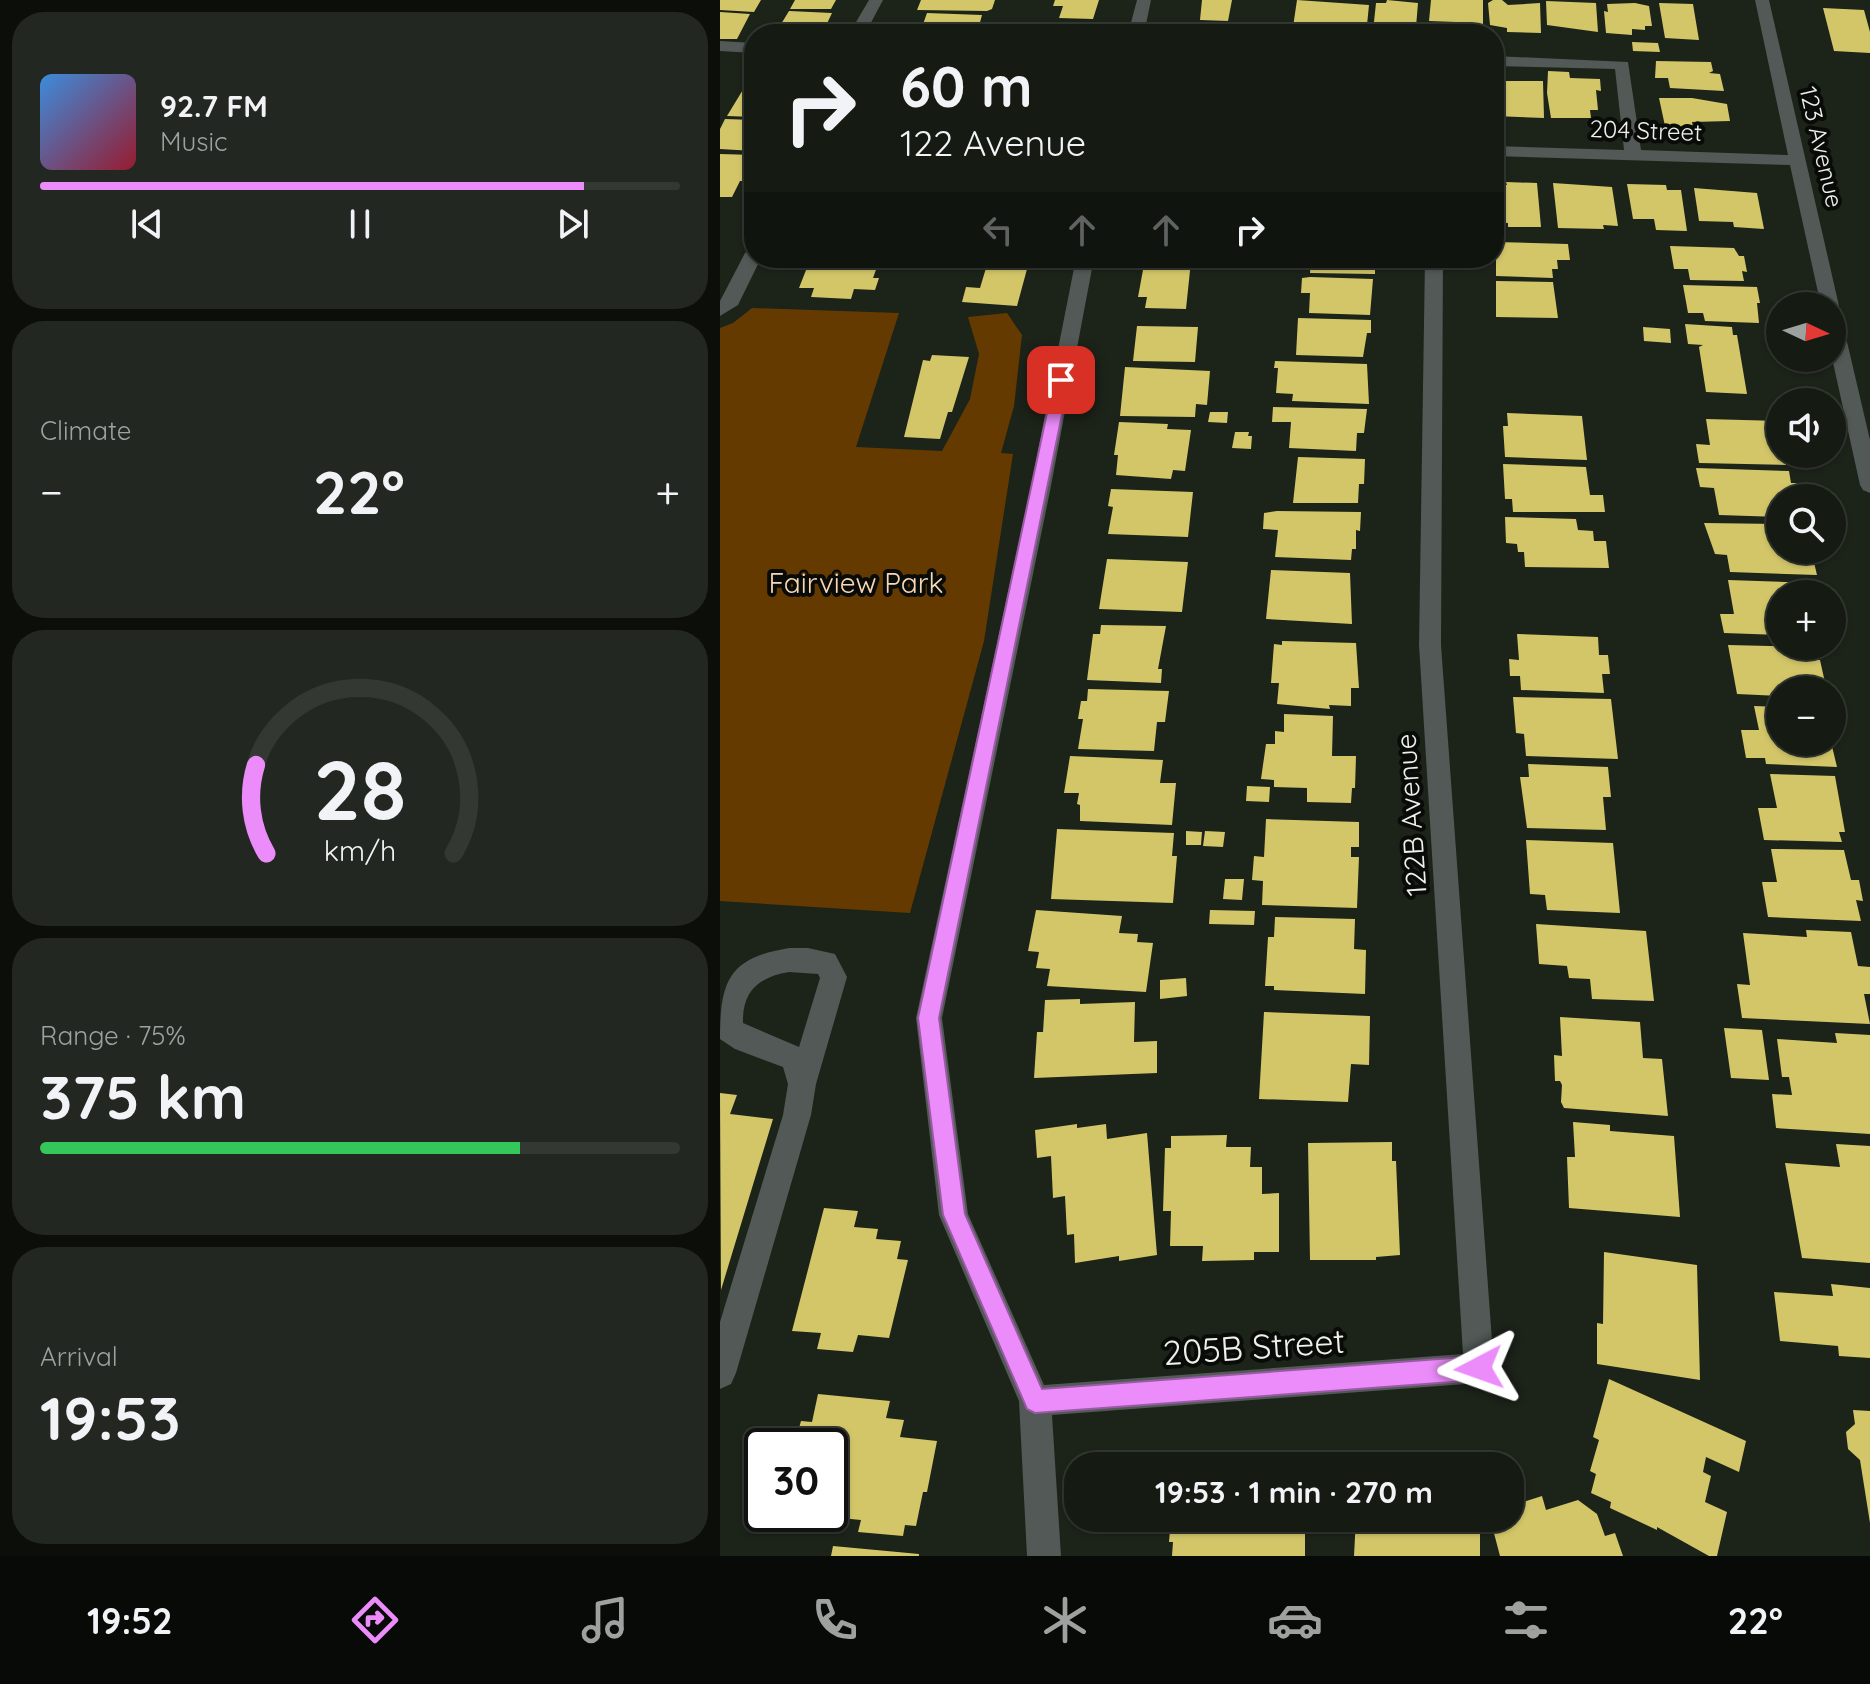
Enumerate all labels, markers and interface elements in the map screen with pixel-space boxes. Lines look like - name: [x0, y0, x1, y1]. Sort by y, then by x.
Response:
- text: 60 m: [900, 51, 1033, 121]
- icon: right: [768, 56, 872, 160]
- street label: 123 Avenue: [1793, 83, 1850, 210]
- text: 92.7 FM: [160, 87, 268, 125]
- street label: 204 Street: [1589, 113, 1703, 147]
- text: 122 Avenue: [900, 120, 1086, 165]
- text: Music: [160, 125, 228, 158]
- icon: previous: [125, 202, 169, 246]
- icon: pause: [338, 202, 382, 246]
- icon: next: [551, 202, 595, 246]
- icon: left: [976, 208, 1020, 252]
- icon: ahead: [1060, 208, 1104, 252]
- icon: ahead: [1144, 208, 1188, 252]
- icon: right: [1228, 208, 1272, 252]
- north arrow: [1766, 292, 1846, 372]
- map controls: [1766, 292, 1846, 756]
- pin: [1027, 346, 1095, 414]
- icon: arrive: [1039, 358, 1083, 402]
- button: sound: [1766, 388, 1846, 468]
- text: Climate: [40, 414, 131, 447]
- text: 22°: [313, 454, 405, 529]
- text: −: [40, 464, 63, 519]
- text: +: [655, 464, 680, 519]
- button: search: [1766, 484, 1846, 564]
- park label: Fairview Park: [768, 565, 944, 600]
- button: +: [1766, 580, 1846, 660]
- button: −: [1766, 676, 1846, 756]
- street label: 122B Avenue: [1387, 732, 1434, 898]
- text: 28: [314, 737, 406, 841]
- text: km/h: [324, 832, 396, 868]
- text: Range · 75%: [40, 1019, 186, 1052]
- text: 375 km: [40, 1059, 246, 1134]
- street label: 205B Street: [1162, 1319, 1346, 1374]
- position arrow: [1437, 1326, 1521, 1410]
- text: Arrival: [40, 1340, 118, 1373]
- text: 19:53: [40, 1380, 181, 1455]
- speed limit sign: 30: [744, 1428, 848, 1532]
- text: 19:53 · 1 min · 270 m: [1155, 1473, 1433, 1511]
- icon: directions: [347, 1592, 403, 1648]
- icon: music: [577, 1592, 633, 1648]
- icon: phone: [807, 1592, 863, 1648]
- icon: climate: [1037, 1592, 1093, 1648]
- icon: car: [1267, 1592, 1323, 1648]
- icon: filters: [1498, 1592, 1554, 1648]
- text: 19:52: [87, 1598, 173, 1643]
- text: 22°: [1728, 1598, 1783, 1643]

